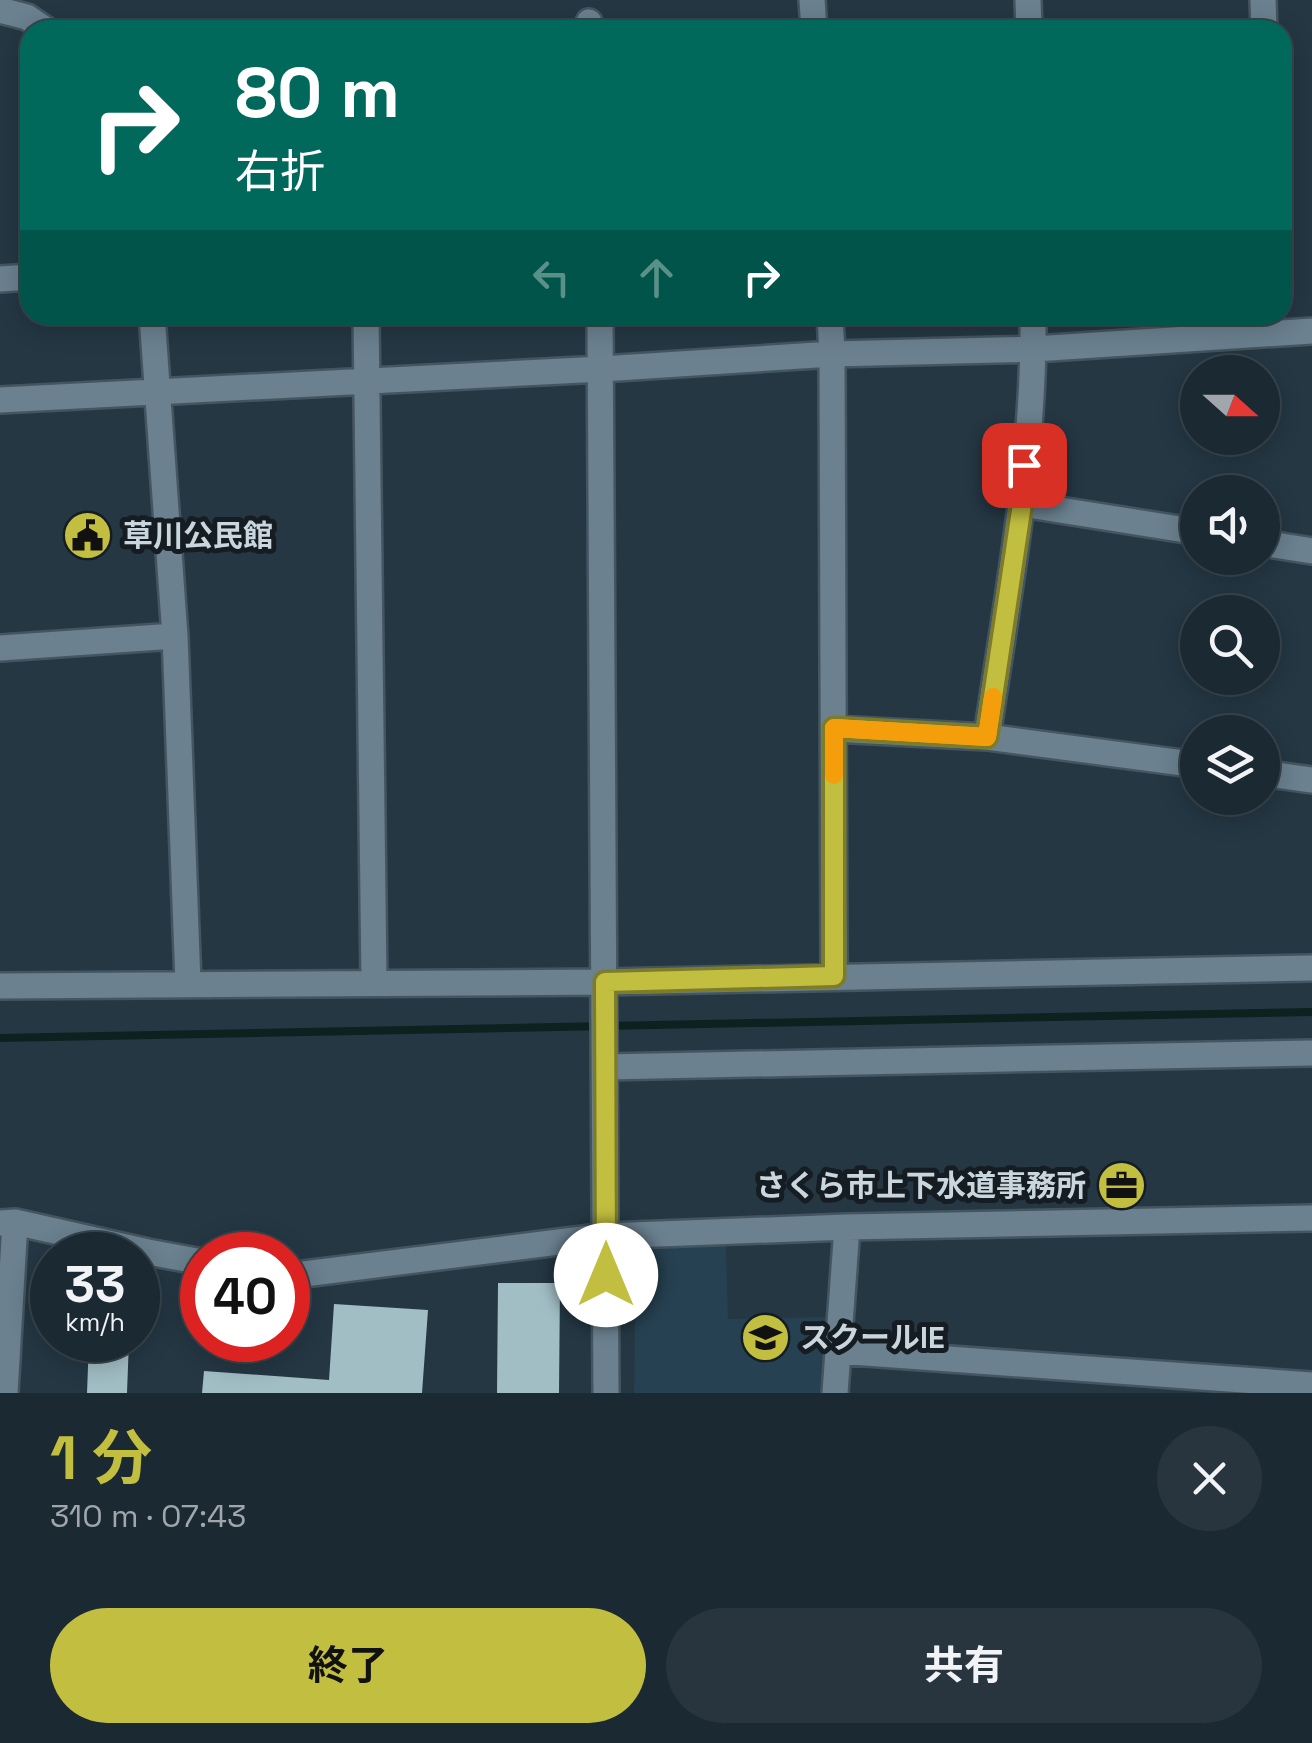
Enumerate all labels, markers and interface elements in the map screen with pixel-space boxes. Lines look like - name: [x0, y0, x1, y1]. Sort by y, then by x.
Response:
- text: 80 m: [235, 48, 400, 137]
- icon: right: [70, 60, 200, 190]
- text: 右折: [235, 143, 325, 200]
- icon: left: [524, 250, 579, 305]
- icon: ahead: [629, 250, 684, 305]
- icon: right: [734, 250, 789, 305]
- north arrow: [1180, 355, 1280, 455]
- map controls: [1180, 355, 1280, 815]
- pin: [982, 423, 1067, 508]
- icon: arrive: [997, 438, 1052, 493]
- button: sound: [1180, 475, 1280, 575]
- public building icon: 草川公民館: [62, 510, 114, 562]
- place label: 草川公民館: [123, 516, 273, 555]
- button: search: [1180, 595, 1280, 695]
- button: layers: [1180, 715, 1280, 815]
- office icon: さくら市上下水道事務所: [1095, 1160, 1147, 1212]
- place label: さくら市上下水道事務所: [756, 1166, 1086, 1205]
- position arrow: [554, 1223, 658, 1327]
- speed limit sign: 40: [180, 1232, 310, 1362]
- text: 33: [65, 1253, 125, 1317]
- text: km/h: [65, 1306, 125, 1338]
- school or university icon: スクールIE: [739, 1312, 791, 1364]
- place label: スクールIE: [800, 1318, 945, 1357]
- text: 1 分: [50, 1420, 152, 1497]
- button: close: [1157, 1426, 1262, 1531]
- text: 310 m · 07:43: [50, 1496, 246, 1536]
- button: 終了: [50, 1608, 646, 1723]
- button: 共有: [666, 1608, 1262, 1723]

